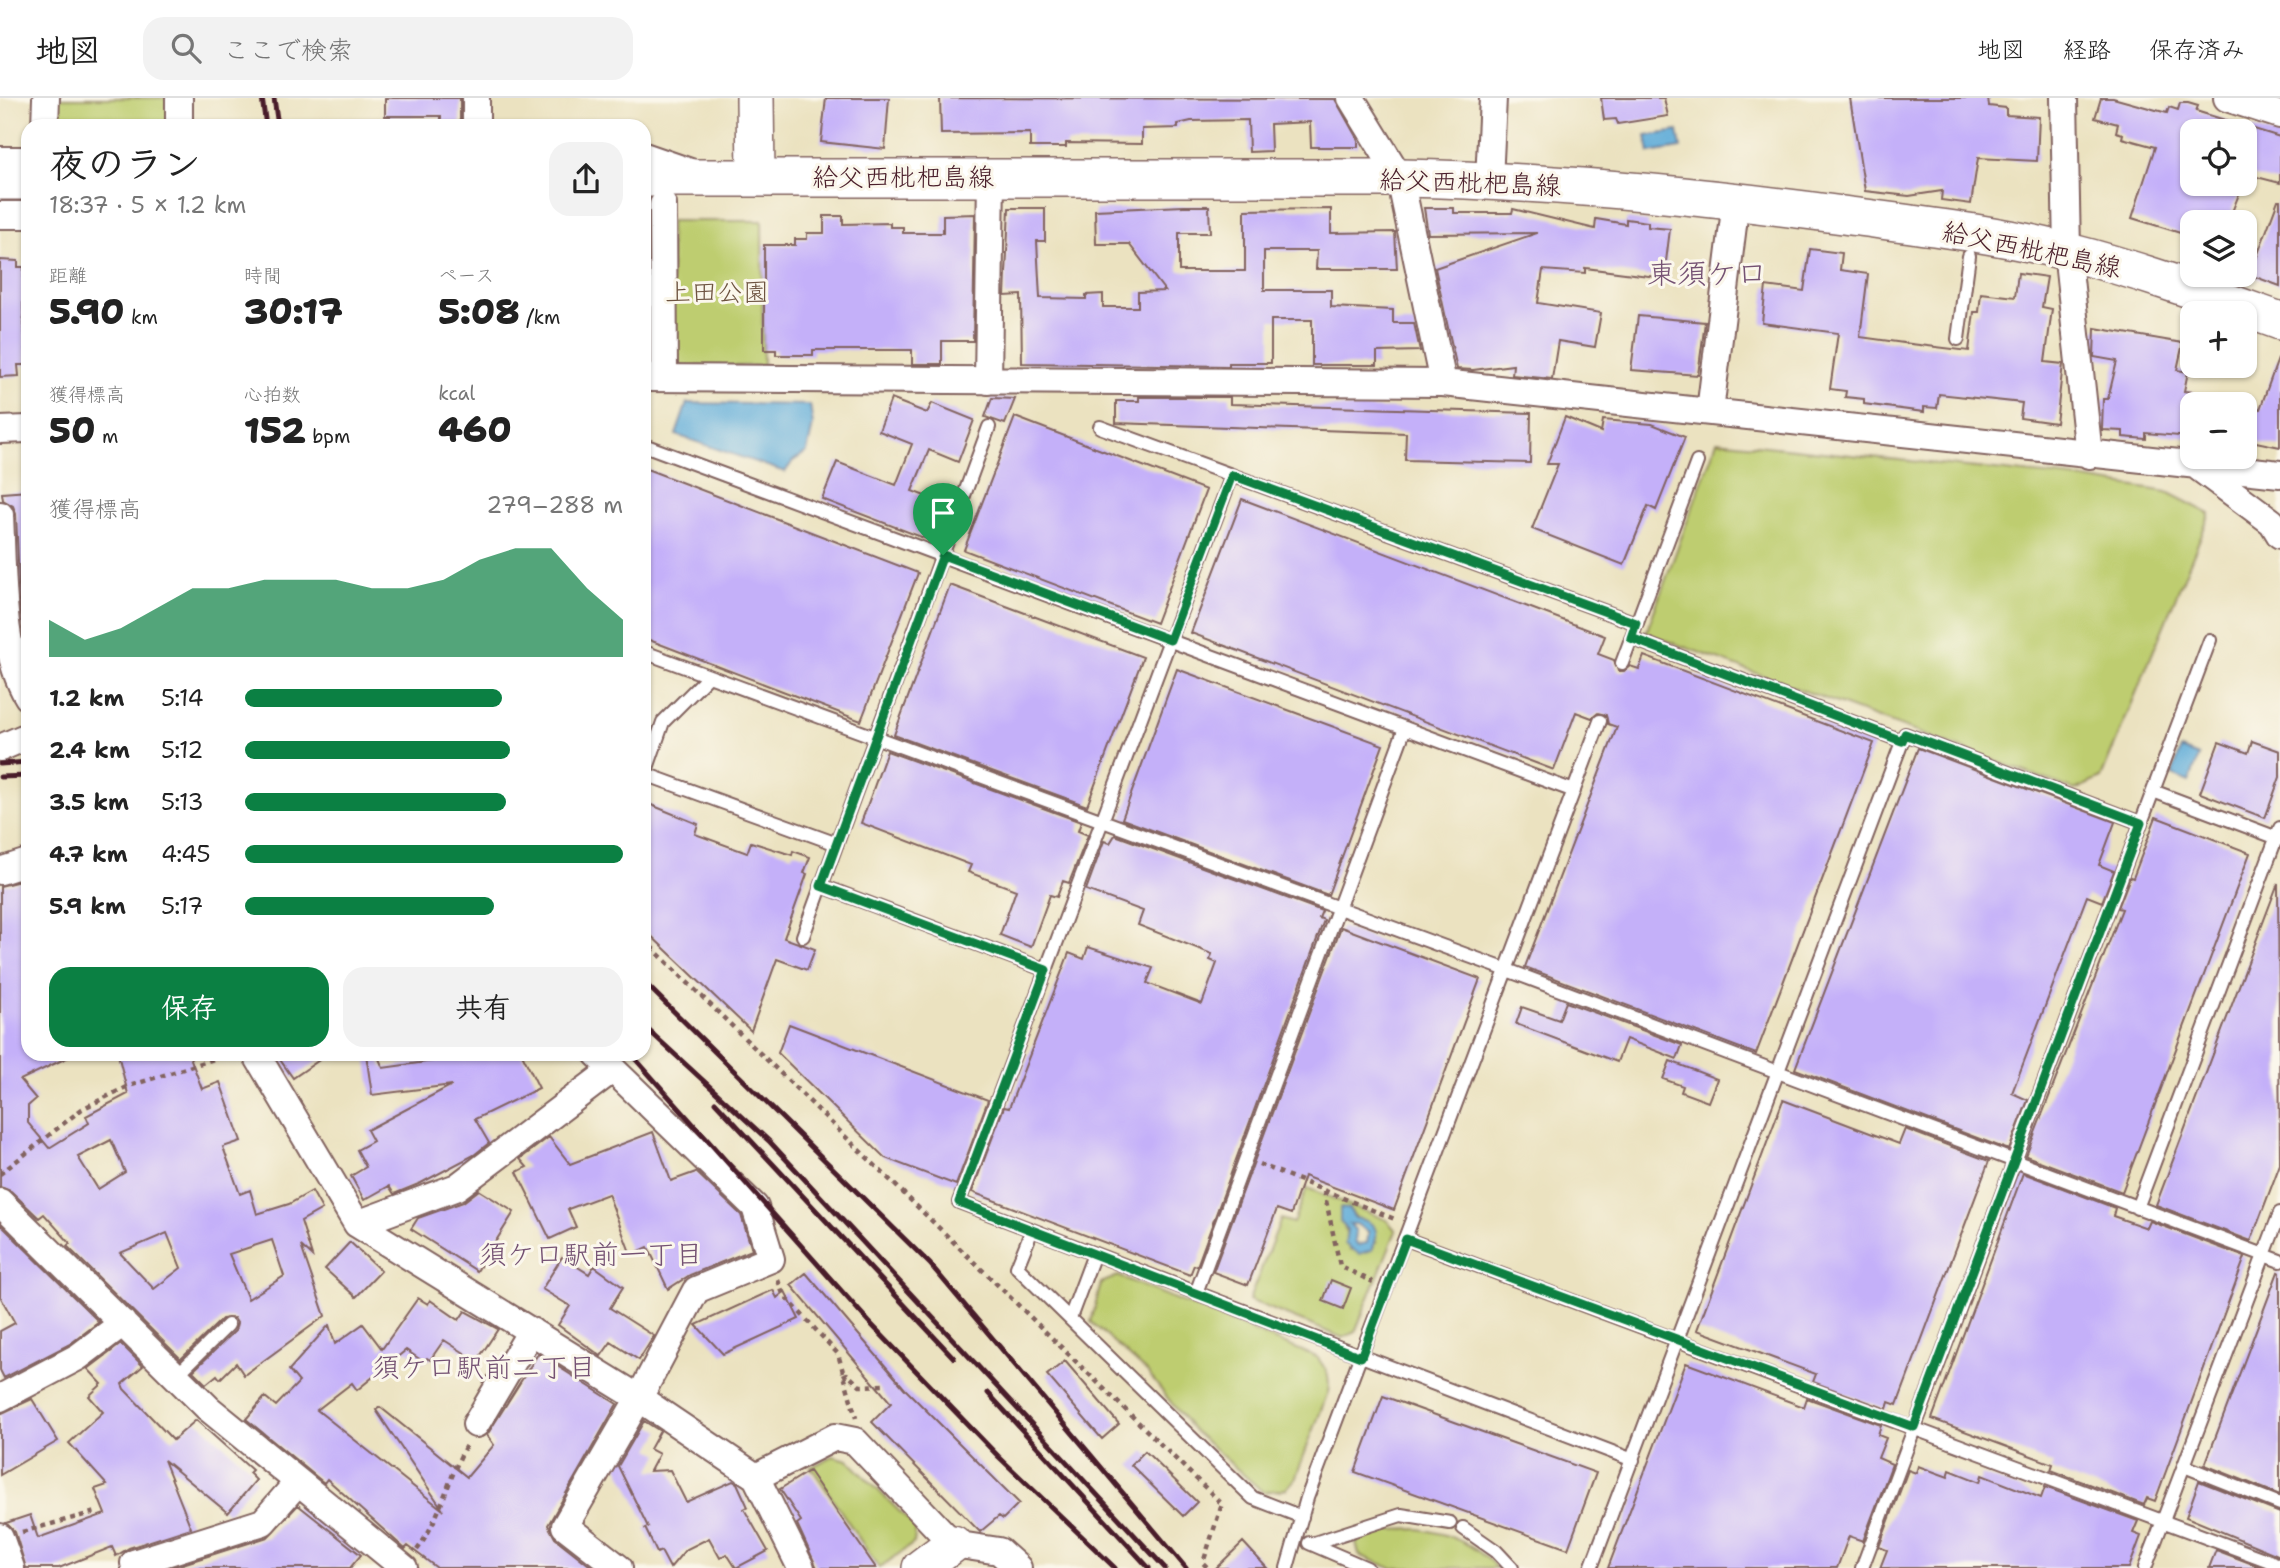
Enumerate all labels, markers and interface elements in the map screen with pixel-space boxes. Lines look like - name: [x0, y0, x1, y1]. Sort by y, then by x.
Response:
- search box: [143, 17, 633, 80]
- text: 地図: [35, 28, 101, 73]
- icon: search: [167, 29, 205, 67]
- text: ここで検索: [223, 32, 353, 67]
- text: 地図: [1977, 34, 2025, 66]
- text: 経路: [2063, 34, 2111, 66]
- text: 保存済み: [2149, 34, 2245, 66]
- map controls: [2180, 119, 2257, 469]
- button: locate: [2180, 119, 2257, 196]
- text: 夜のラン: [49, 138, 201, 189]
- button: share: [549, 142, 623, 216]
- street label: 給父西枇杷島線: [812, 159, 994, 194]
- street label: 給父西枇杷島線: [1378, 161, 1562, 203]
- text: 18:37 · 5 × 1.2 km: [49, 190, 246, 220]
- button: layers: [2180, 210, 2257, 287]
- street label: 給父西枇杷島線: [1939, 213, 2125, 285]
- district label: 東須ケ口: [1647, 253, 1767, 294]
- text: 距離: [49, 263, 87, 288]
- text: 時間: [244, 263, 282, 288]
- text: ペース: [438, 263, 494, 288]
- park label: 上田公園: [665, 274, 769, 309]
- text: 5.90: [49, 288, 125, 335]
- text: 30:17: [244, 288, 343, 335]
- text: 5:08: [438, 288, 520, 335]
- button: +: [2180, 301, 2257, 378]
- text: km: [125, 305, 158, 330]
- text: /km: [520, 305, 560, 330]
- text: kcal: [438, 381, 475, 406]
- text: 獲得標高: [49, 382, 125, 407]
- text: 心拍数: [244, 382, 301, 407]
- button: −: [2180, 392, 2257, 469]
- text: 460: [438, 406, 512, 453]
- text: 50: [49, 407, 96, 454]
- text: 152: [244, 407, 306, 454]
- text: m: [96, 424, 118, 449]
- text: bpm: [306, 424, 350, 449]
- pin: [913, 483, 973, 555]
- text: 279–288 m: [486, 490, 623, 520]
- text: 獲得標高: [49, 494, 141, 524]
- icon: arrive: [924, 494, 962, 532]
- text: 1.2 km: [49, 683, 125, 713]
- text: 5:14: [161, 683, 204, 713]
- text: 2.4 km: [49, 735, 130, 765]
- text: 5:12: [161, 735, 203, 765]
- text: 3.5 km: [49, 787, 129, 817]
- text: 5:13: [161, 787, 204, 817]
- text: 4.7 km: [49, 839, 128, 869]
- text: 4:45: [161, 839, 211, 869]
- text: 5.9 km: [49, 891, 126, 921]
- text: 5:17: [161, 891, 203, 921]
- button: 保存: [49, 967, 329, 1047]
- button: 共有: [343, 967, 623, 1047]
- district label: 須ケ口駅前一丁目: [479, 1235, 703, 1273]
- district label: 須ケ口駅前二丁目: [372, 1348, 596, 1386]

